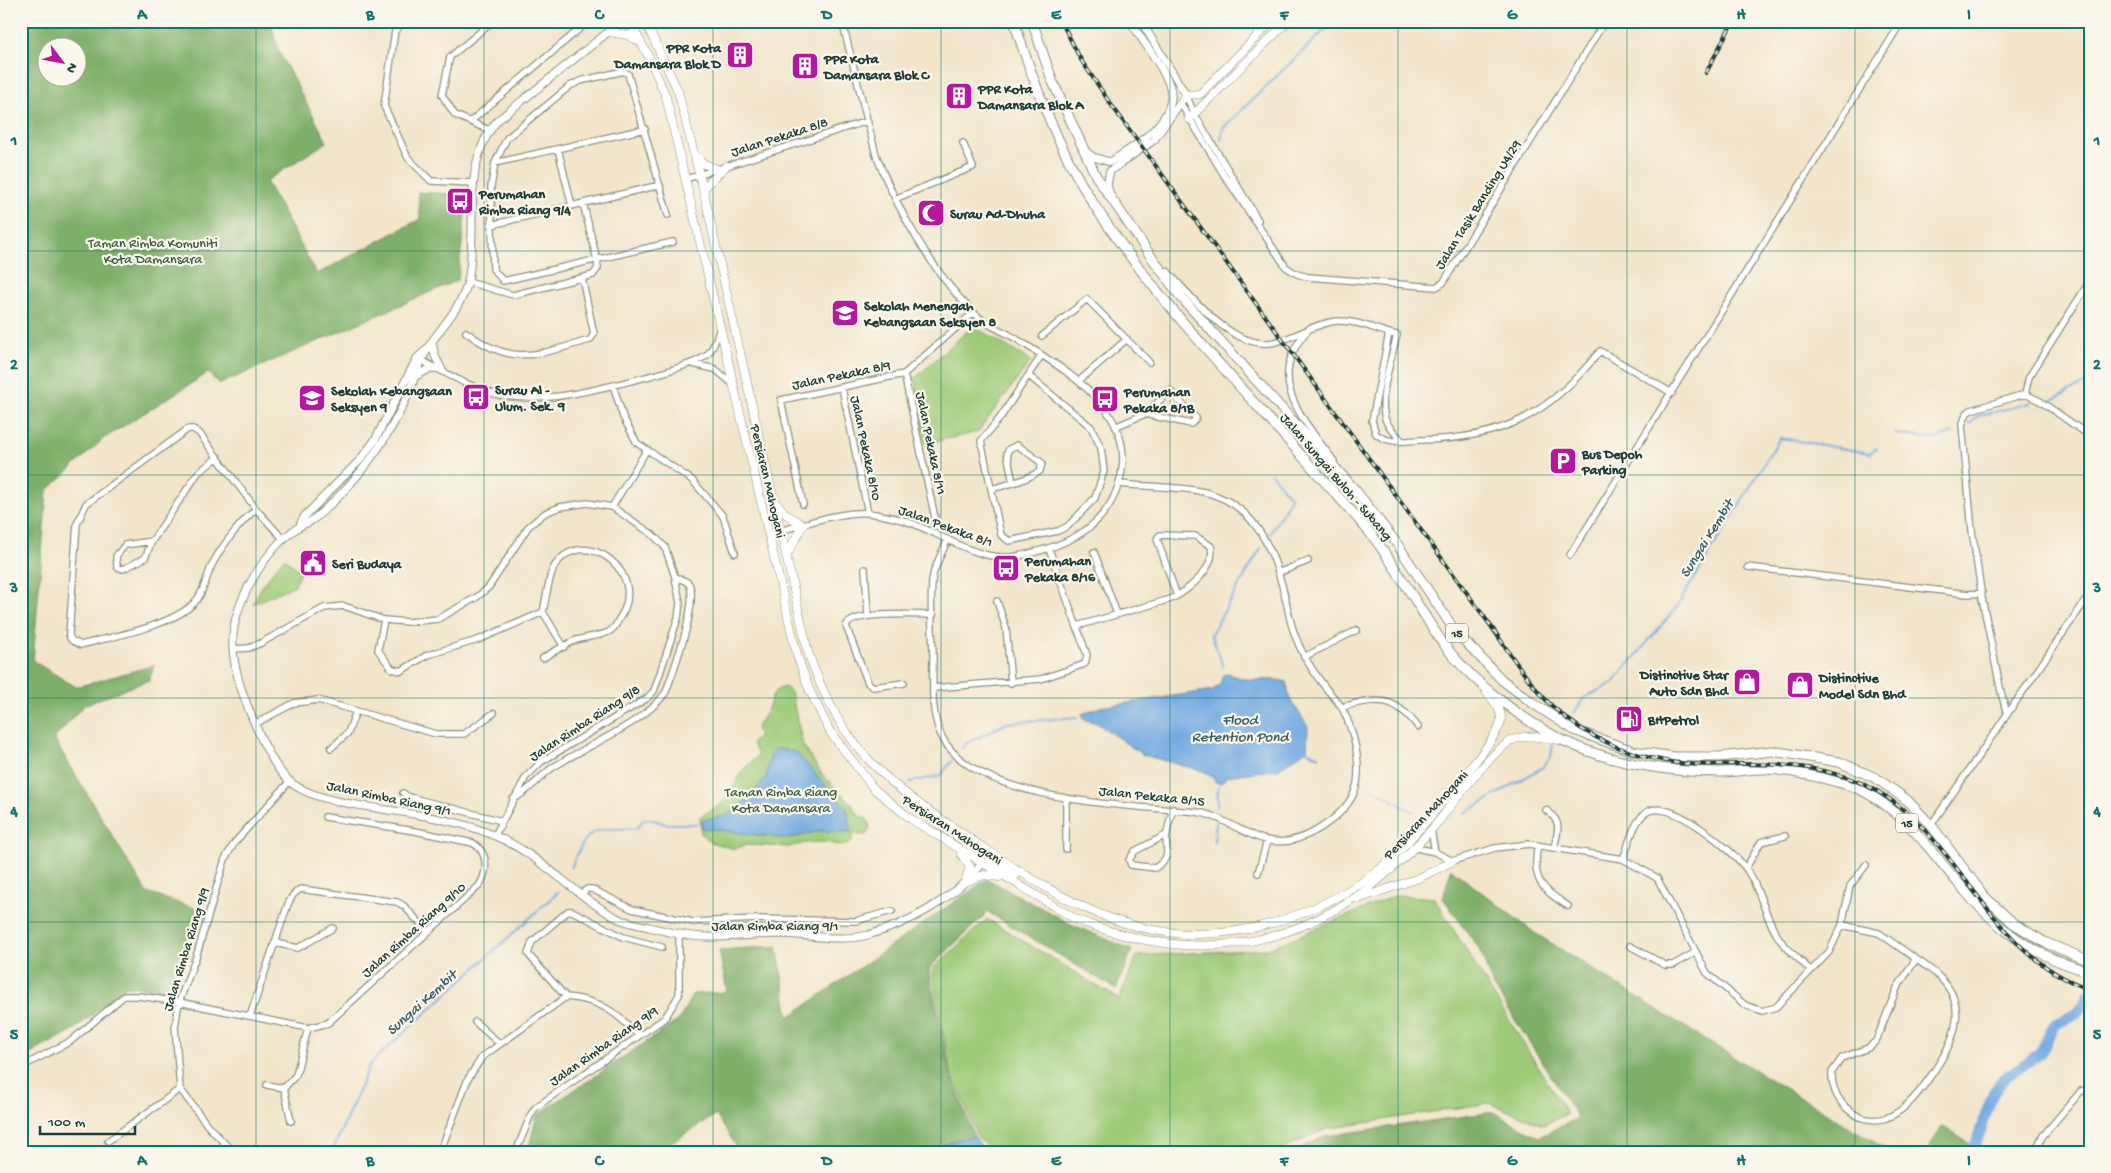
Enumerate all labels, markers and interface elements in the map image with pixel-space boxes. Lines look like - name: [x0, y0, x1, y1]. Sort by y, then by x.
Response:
- text: A: [136, 7, 148, 26]
- text: B: [365, 7, 375, 26]
- text: C: [594, 7, 605, 26]
- text: D: [820, 7, 833, 26]
- text: E: [1051, 7, 1062, 26]
- text: F: [1279, 7, 1290, 26]
- text: G: [1507, 7, 1518, 26]
- text: H: [1736, 7, 1746, 26]
- text: I: [1967, 7, 1971, 26]
- north arrow: [38, 38, 88, 88]
- building icon: PPR Kota Damansara Blok D: [725, 40, 755, 70]
- place label: PPR Kota Damansara Blok D: [613, 41, 722, 74]
- building icon: PPR Kota Damansara Blok C: [790, 51, 820, 81]
- place label: PPR Kota Damansara Blok C: [822, 52, 930, 85]
- text: N: [61, 59, 81, 76]
- building icon: PPR Kota Damansara Blok A: [944, 81, 974, 111]
- place label: PPR Kota Damansara Blok A: [976, 82, 1085, 115]
- street label: Jalan Pekaka 8/8: [729, 115, 831, 162]
- text: 1: [10, 133, 17, 152]
- text: 1: [2093, 133, 2100, 152]
- street label: Jalan Tasik Banding U4/29: [1432, 137, 1526, 273]
- bus stop icon: Perumahan Rimba Riang 9/4: [445, 186, 475, 216]
- place label: Perumahan Rimba Riang 9/4: [478, 187, 571, 220]
- mosque icon: Surau Ad-Dhuha: [916, 198, 946, 228]
- place label: Surau Ad-Dhuha: [950, 207, 1046, 224]
- park label: Taman Rimba Komuniti Kota Damansara: [87, 236, 218, 269]
- school or university icon: Sekolah Menengah Kebangsaan Seksyen 8: [830, 298, 860, 328]
- place label: Sekolah Menengah Kebangsaan Seksyen 8: [863, 299, 997, 332]
- text: 2: [10, 357, 18, 376]
- text: 2: [2093, 357, 2101, 376]
- street label: Jalan Pekaka 8/9: [791, 358, 892, 395]
- bus stop icon: Surau Al - Ulum. Sek. 9: [461, 382, 491, 412]
- school or university icon: Sekolah Kebangsaan Seksyen 9: [297, 383, 327, 413]
- place label: Surau Al - Ulum. Sek. 9: [495, 383, 565, 416]
- place label: Sekolah Kebangsaan Seksyen 9: [331, 384, 452, 417]
- bus stop icon: Perumahan Pekaka 8/1B: [1090, 384, 1120, 414]
- place label: Perumahan Pekaka 8/1B: [1123, 385, 1195, 418]
- street label: Jalan Pekaka 8/11: [910, 391, 949, 496]
- street label: Jalan Pekaka 8/10: [845, 394, 884, 503]
- street label: Jalan Sungai Buloh - Subang: [1275, 410, 1395, 545]
- street label: Persiaran Mahogani: [745, 422, 788, 540]
- parking icon: Bus Depoh Parking: [1548, 446, 1578, 476]
- place label: Bus Depoh Parking: [1581, 447, 1643, 480]
- water label: Sungai Kembit: [1677, 494, 1740, 581]
- street label: Jalan Pekaka 8/1: [896, 502, 995, 552]
- public building icon: Seri Budaya: [298, 548, 328, 578]
- bus stop icon: Perumahan Pekaka 8/16: [991, 553, 1021, 583]
- place label: Perumahan Pekaka 8/16: [1024, 554, 1096, 587]
- place label: Seri Budaya: [332, 557, 403, 574]
- text: 3: [9, 580, 18, 599]
- text: 3: [2092, 580, 2101, 599]
- road number: 15: [1446, 624, 1468, 642]
- shop icon: Distinctive Star Auto Sdn Bhd: [1732, 667, 1762, 697]
- place label: Distinctive Star Auto Sdn Bhd: [1638, 668, 1730, 701]
- shop icon: Distinctive Model Sdn Bhd: [1785, 670, 1815, 700]
- place label: Distinctive Model Sdn Bhd: [1817, 671, 1907, 704]
- street label: Jalan Rimba Riang 9/8: [527, 682, 644, 766]
- fuel station icon: BHPetrol: [1614, 704, 1644, 734]
- water label: Flood Retention Pond: [1192, 712, 1290, 747]
- place label: BHPetrol: [1647, 713, 1699, 730]
- street label: Persiaran Mahogani: [1380, 767, 1473, 865]
- street label: Jalan Rimba Riang 9/1: [325, 778, 452, 821]
- street label: Jalan Pekaka 8/15: [1098, 783, 1206, 811]
- park label: Taman Rimba Riang Kota Damansara: [724, 785, 837, 818]
- street label: Persiaran Mahogani: [897, 792, 1005, 870]
- text: 4: [9, 804, 18, 823]
- text: 4: [2092, 804, 2101, 823]
- road number: 15: [1896, 814, 1918, 832]
- street label: Jalan Rimba Riang 9/10: [359, 879, 471, 982]
- street label: Jalan Rimba Riang 9/9: [161, 886, 214, 1014]
- street label: Jalan Rimba Riang 9/1: [712, 919, 838, 936]
- water label: Sungai Kembit: [383, 965, 463, 1040]
- street label: Jalan Rimba Riang 9/9: [547, 1003, 662, 1091]
- text: 5: [10, 1027, 19, 1046]
- text: 5: [2093, 1027, 2102, 1046]
- scale bar: [40, 1103, 135, 1135]
- text: 100 m: [47, 1114, 86, 1132]
- text: A: [136, 1153, 148, 1172]
- text: B: [365, 1153, 375, 1172]
- text: C: [594, 1153, 605, 1172]
- text: D: [820, 1153, 833, 1172]
- text: E: [1051, 1153, 1062, 1172]
- text: F: [1279, 1153, 1290, 1172]
- text: G: [1507, 1153, 1518, 1172]
- text: H: [1736, 1153, 1746, 1172]
- text: I: [1967, 1153, 1971, 1172]

